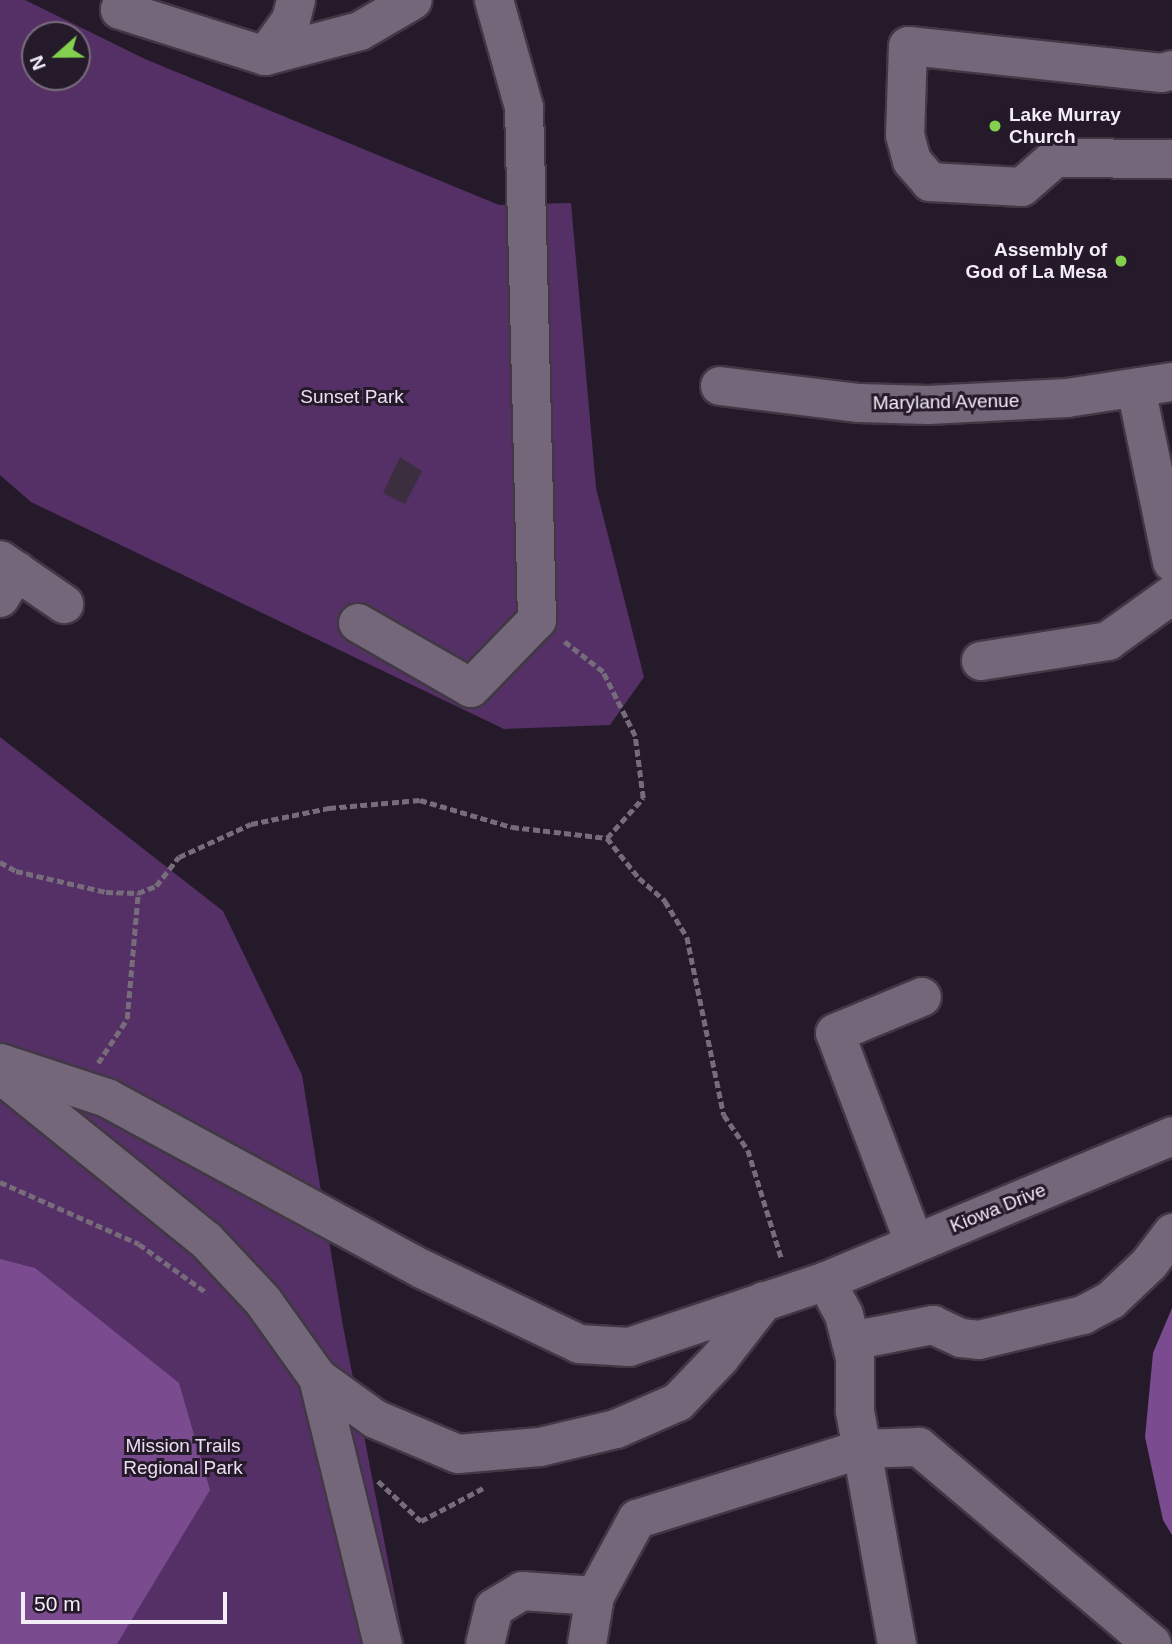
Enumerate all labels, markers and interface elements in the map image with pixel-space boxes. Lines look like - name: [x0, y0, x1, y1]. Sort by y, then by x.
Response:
- north arrow: [21, 21, 91, 91]
- text: N: [26, 53, 50, 73]
- place label: Lake Murray Church: [1009, 104, 1121, 148]
- marker: Lake Murray Church: [987, 118, 1003, 134]
- place label: Assembly of God of La Mesa: [966, 239, 1107, 283]
- marker: Assembly of God of La Mesa: [1113, 253, 1129, 269]
- park label: Sunset Park: [300, 386, 404, 408]
- street label: Maryland Avenue: [872, 389, 1020, 415]
- street label: Kiowa Drive: [947, 1178, 1049, 1238]
- park label: Mission Trails Regional Park: [123, 1435, 243, 1479]
- scale bar: [24, 1578, 231, 1622]
- text: 50 m: [34, 1592, 81, 1615]

